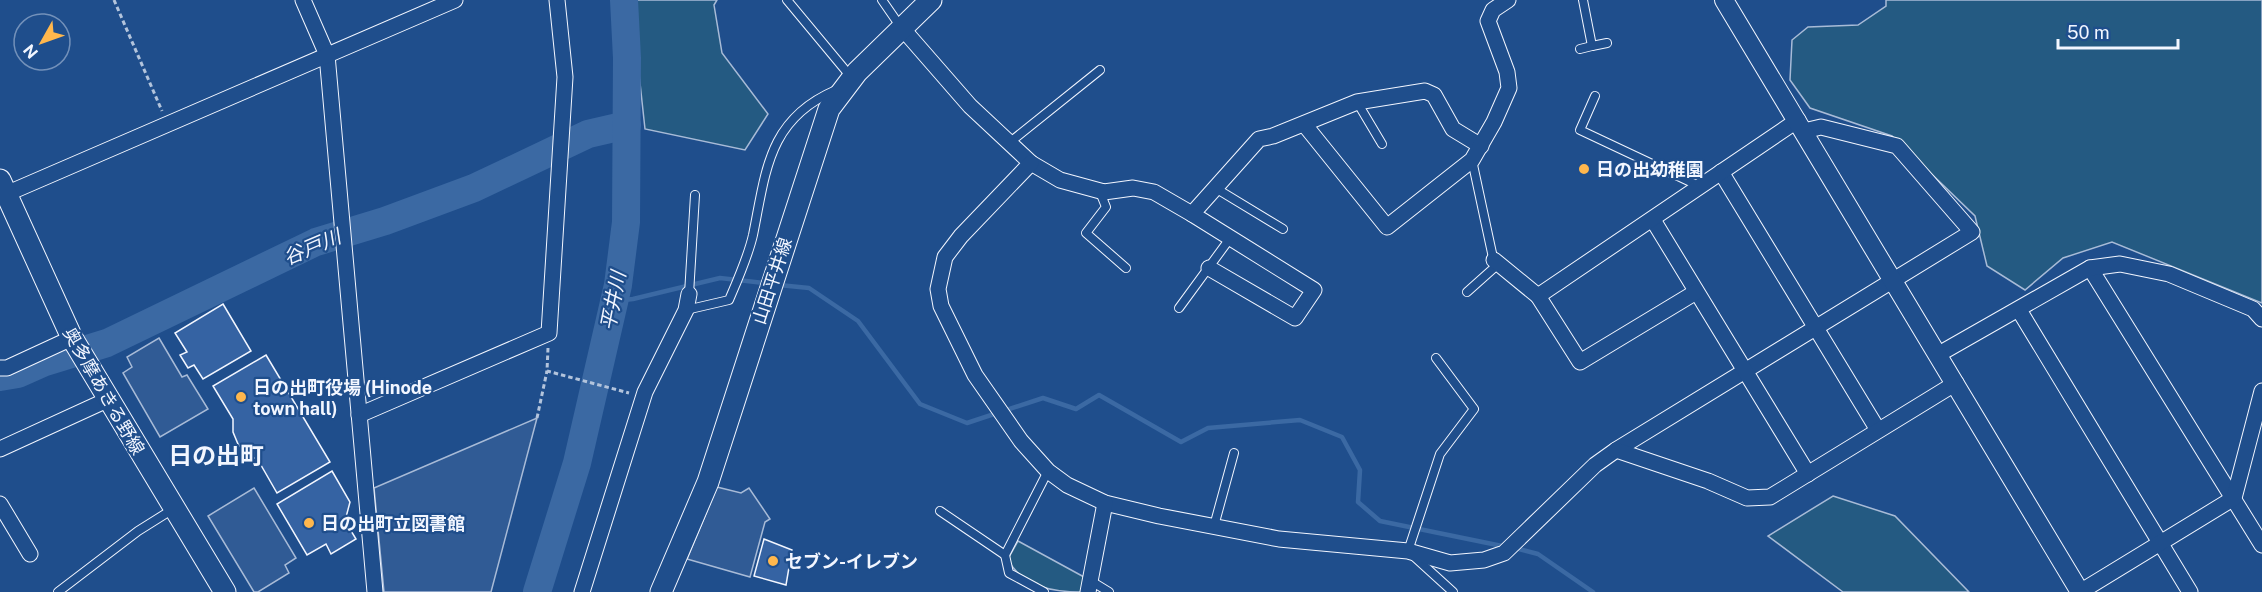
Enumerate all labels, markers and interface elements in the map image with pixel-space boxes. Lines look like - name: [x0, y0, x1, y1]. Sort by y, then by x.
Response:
- north arrow: [12, 12, 72, 72]
- scale bar: [2058, 12, 2178, 50]
- text: 50 m: [2067, 22, 2110, 43]
- text: N: [20, 40, 42, 62]
- place label: 日の出幼稚園: [1596, 159, 1704, 180]
- marker: 日の出幼稚園: [1577, 162, 1591, 176]
- water label: 谷戸川: [280, 223, 346, 270]
- street label: 山田平井線: [748, 235, 796, 327]
- water label: 平井川: [595, 267, 631, 333]
- street label: 奥多摩あきる野線: [59, 324, 149, 458]
- place label: 日の出町役場 (Hinode town hall): [253, 377, 432, 419]
- marker: 日の出町役場 (Hinode town hall): [234, 390, 248, 404]
- district label: 日の出町: [168, 441, 264, 469]
- place label: 日の出町立図書館: [321, 513, 465, 534]
- marker: 日の出町立図書館: [302, 516, 316, 530]
- place label: セブン-イレブン: [785, 551, 918, 572]
- marker: セブン-イレブン: [766, 554, 780, 568]

